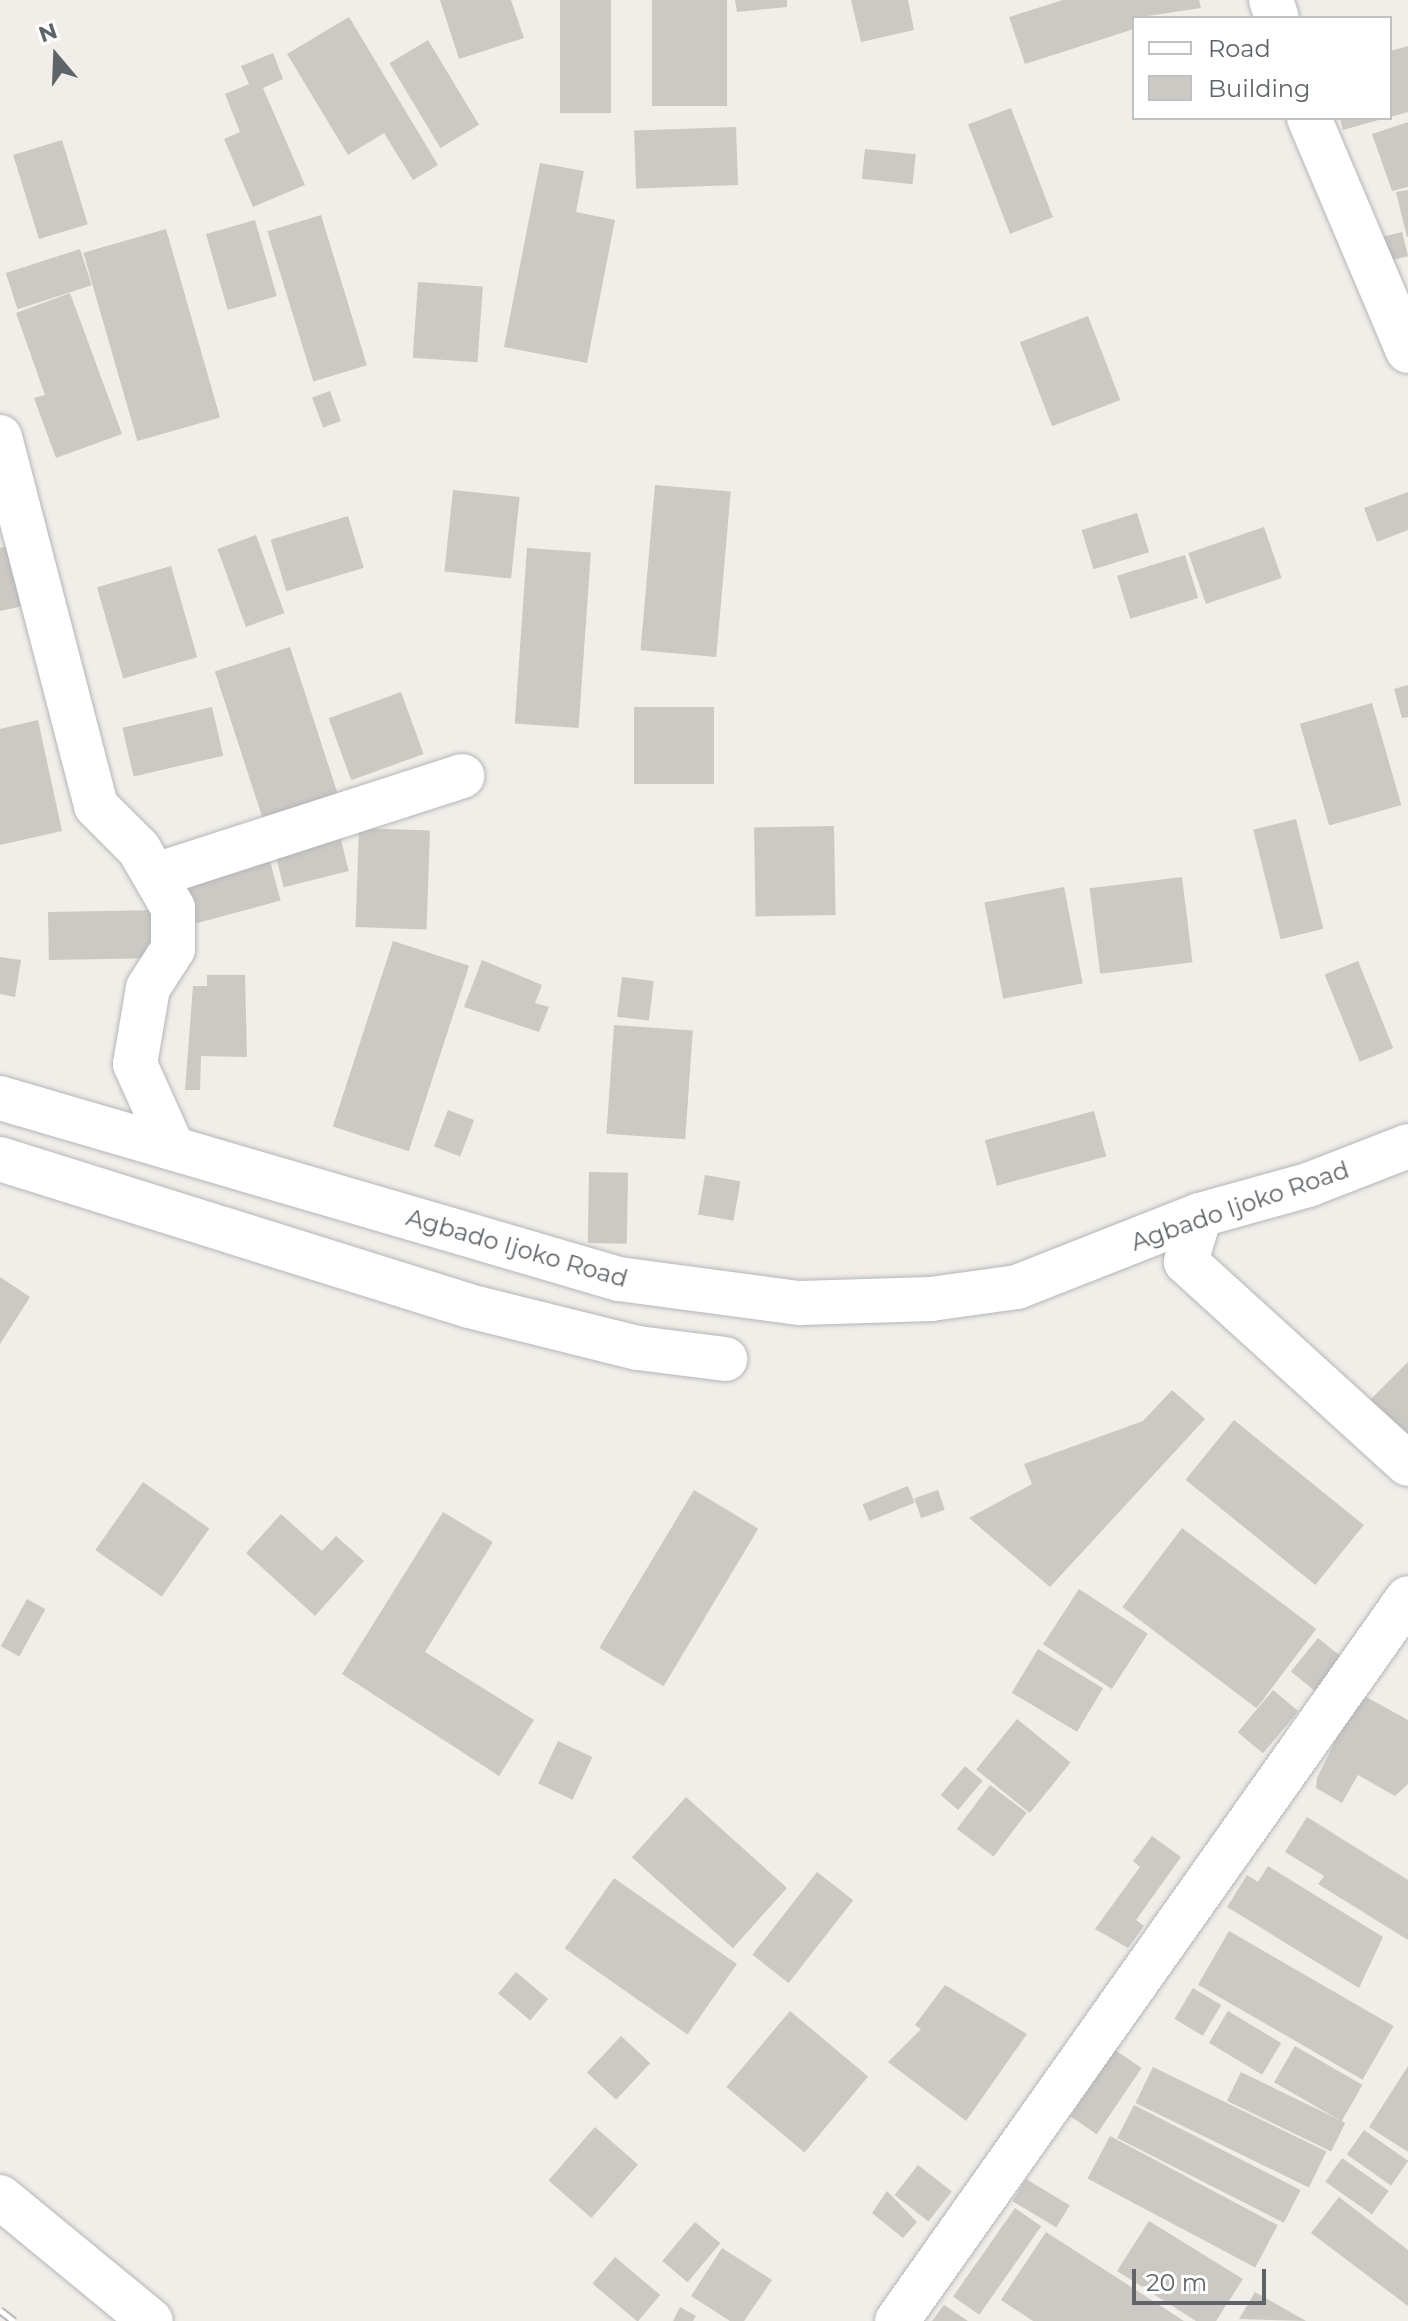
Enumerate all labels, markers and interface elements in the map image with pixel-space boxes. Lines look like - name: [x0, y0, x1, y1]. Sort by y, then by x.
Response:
- north arrow: [16, 16, 96, 96]
- legend: [1132, 16, 1392, 120]
- text: N: [35, 17, 61, 48]
- text: Road: [1208, 34, 1271, 63]
- text: Building: [1208, 74, 1311, 103]
- street label: Agbado Ijoko Road: [1127, 1155, 1353, 1257]
- street label: Agbado Ijoko Road: [403, 1203, 631, 1293]
- scale bar: [1136, 2253, 1270, 2303]
- text: 20 m: [1146, 2268, 1207, 2297]

